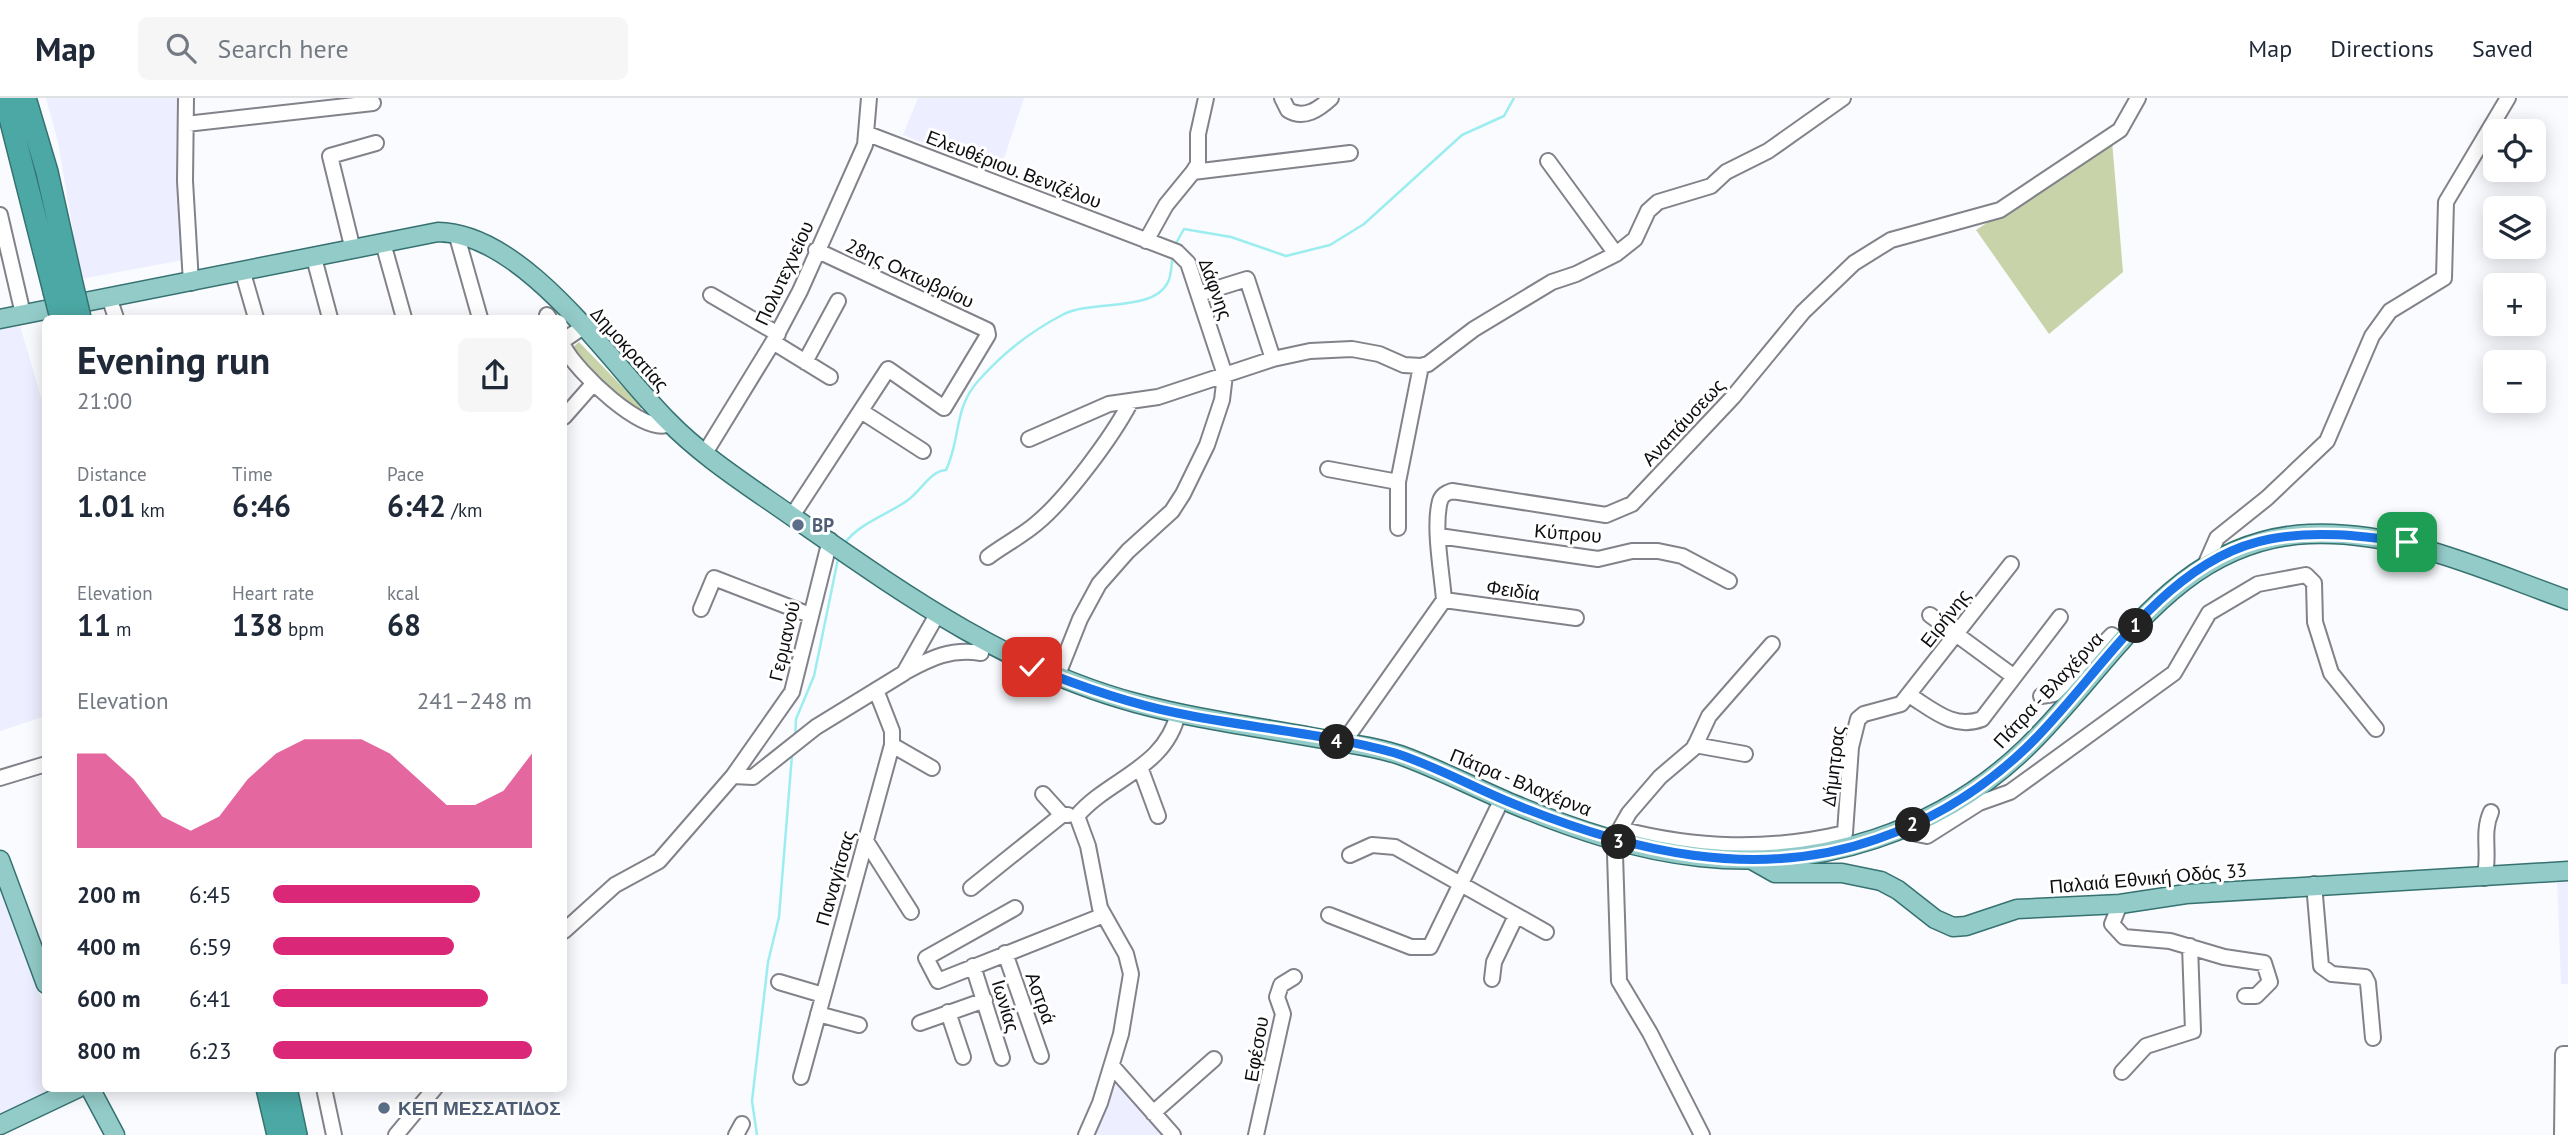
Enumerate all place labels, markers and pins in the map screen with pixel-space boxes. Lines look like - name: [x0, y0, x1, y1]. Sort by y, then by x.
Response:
- pin: [2377, 512, 2437, 572]
- place label: BP: [812, 513, 834, 537]
- marker: BP: [790, 517, 806, 533]
- pin: 1: [2118, 608, 2154, 644]
- pin: [1002, 637, 1062, 697]
- pin: 4: [1320, 724, 1354, 760]
- pin: 2: [1896, 808, 1930, 842]
- pin: 3: [1602, 824, 1636, 860]
- place label: ΚΕΠ ΜΕΣΣΑΤΙΔΟΣ: [398, 1096, 561, 1120]
- marker: ΚΕΠ ΜΕΣΣΑΤΙΔΟΣ: [376, 1100, 392, 1116]

